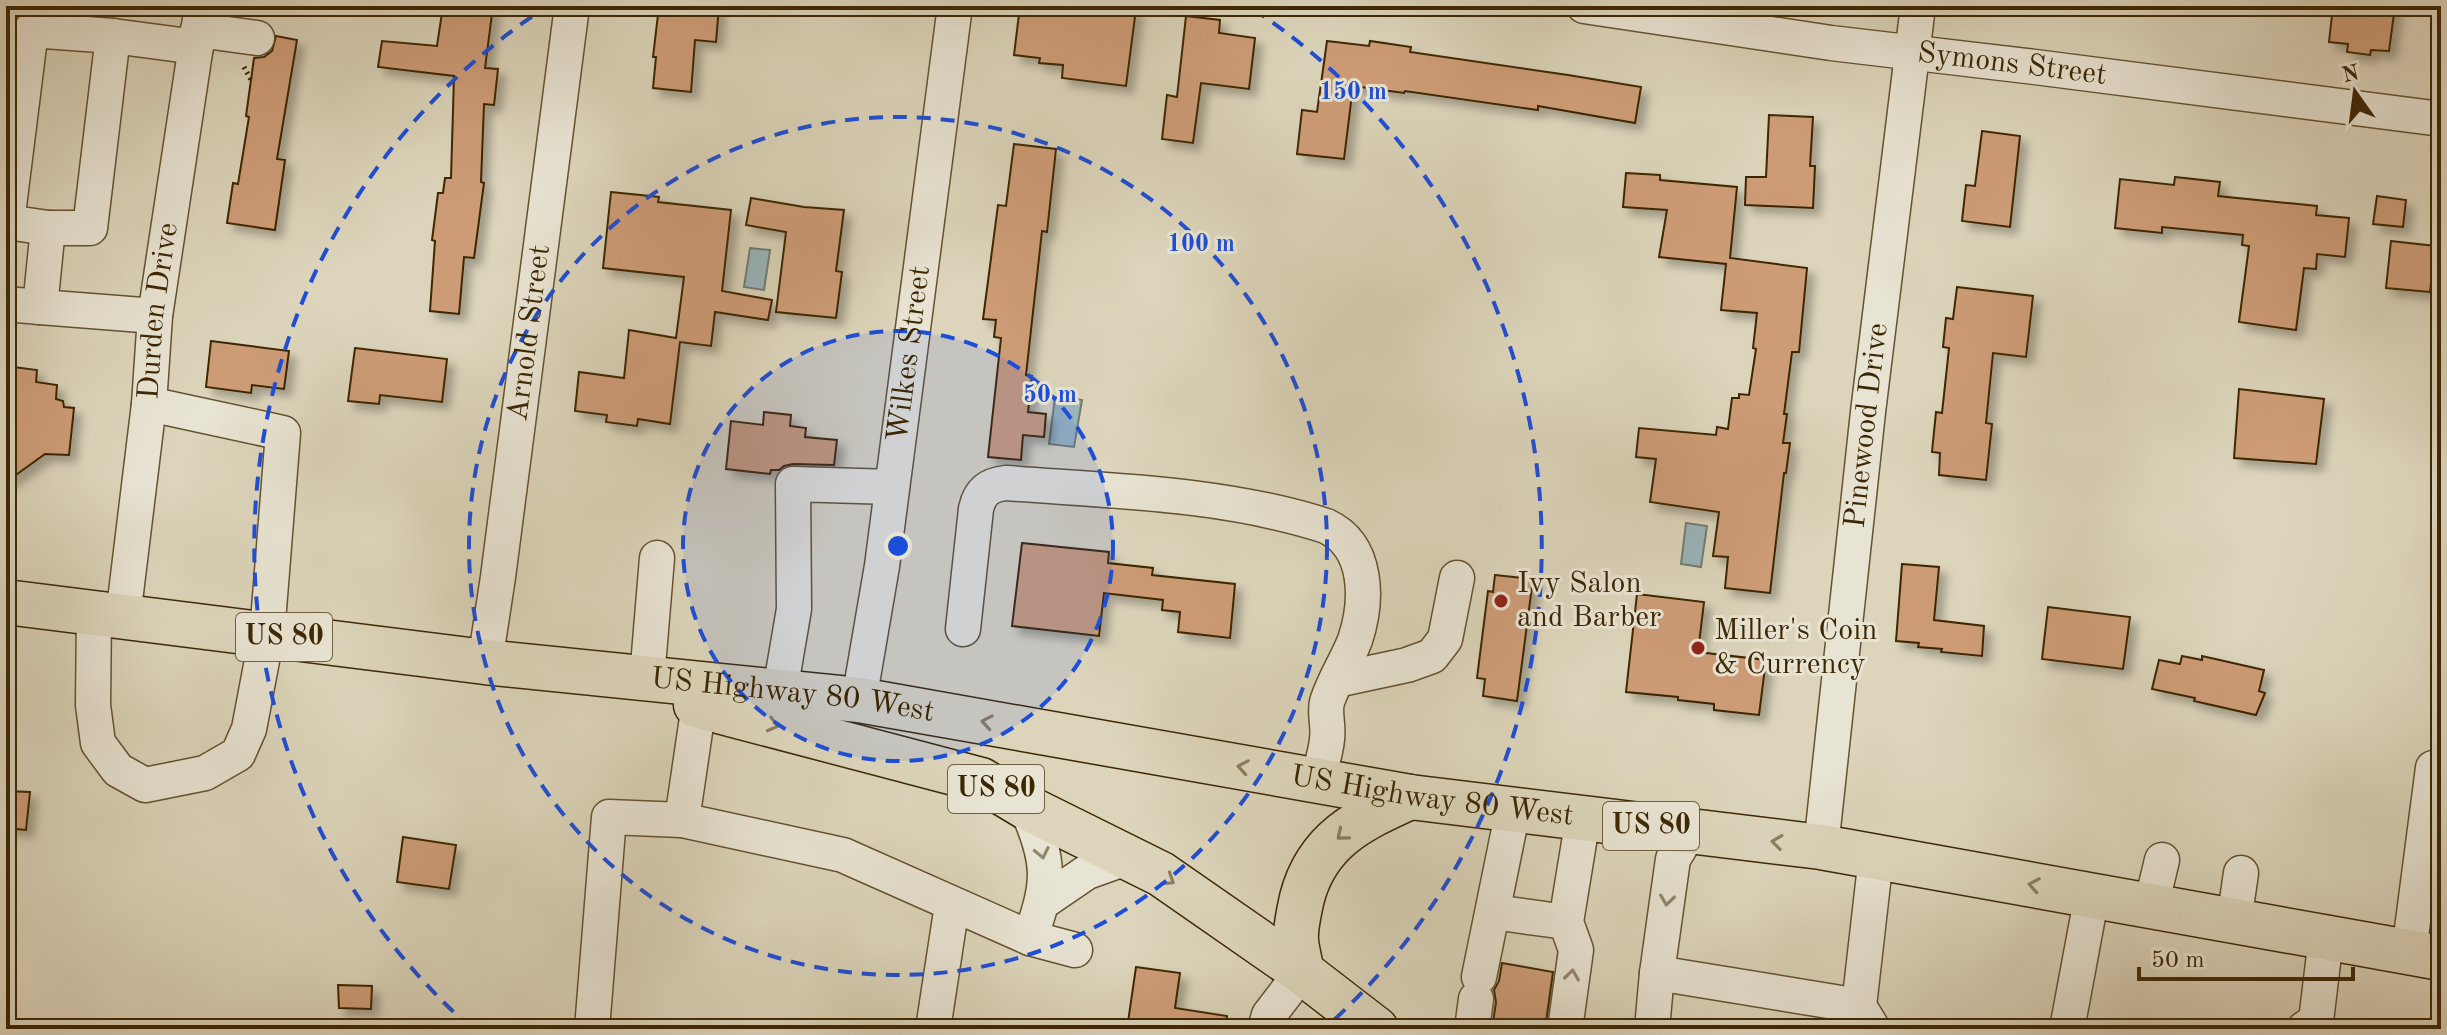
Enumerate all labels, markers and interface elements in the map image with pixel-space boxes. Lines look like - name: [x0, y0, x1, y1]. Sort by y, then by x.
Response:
- street label: Symons Street: [1916, 38, 2108, 91]
- north arrow: [2315, 52, 2395, 132]
- text: N: [2340, 62, 2362, 87]
- text: 150 m: [1319, 80, 1387, 105]
- street label: Durden Drive: [134, 221, 184, 401]
- text: 100 m: [1167, 233, 1235, 257]
- street label: Arnold Street: [503, 243, 556, 423]
- street label: Wilkes Street: [883, 264, 936, 444]
- street label: Pinewood Drive: [1841, 321, 1894, 530]
- text: 50 m: [1023, 383, 1077, 408]
- centre of rings: [884, 532, 912, 560]
- place label: Ivy Salon and Barber: [1517, 569, 1661, 633]
- marker: Ivy Salon and Barber: [1492, 592, 1510, 610]
- road number: US 80: [236, 613, 332, 661]
- place label: Miller's Coin & Currency: [1714, 616, 1877, 680]
- marker: Miller's Coin & Currency: [1689, 639, 1707, 657]
- street label: US Highway 80 West: [649, 664, 936, 728]
- one-way arrow: [980, 714, 993, 731]
- one-way arrow: [766, 715, 780, 732]
- one-way arrow: [1236, 760, 1249, 777]
- street label: US Highway 80 West: [1288, 761, 1575, 832]
- road number: US 80: [948, 765, 1044, 813]
- road number: US 80: [1603, 802, 1699, 850]
- one-way arrow: [1337, 825, 1352, 840]
- one-way arrow: [1770, 833, 1783, 850]
- one-way arrow: [1033, 846, 1050, 860]
- one-way arrow: [1160, 870, 1174, 885]
- one-way arrow: [2027, 877, 2040, 894]
- one-way arrow: [1659, 893, 1676, 907]
- scale bar: [2139, 931, 2353, 981]
- text: 50 m: [2151, 949, 2205, 973]
- one-way arrow: [1563, 968, 1580, 982]

